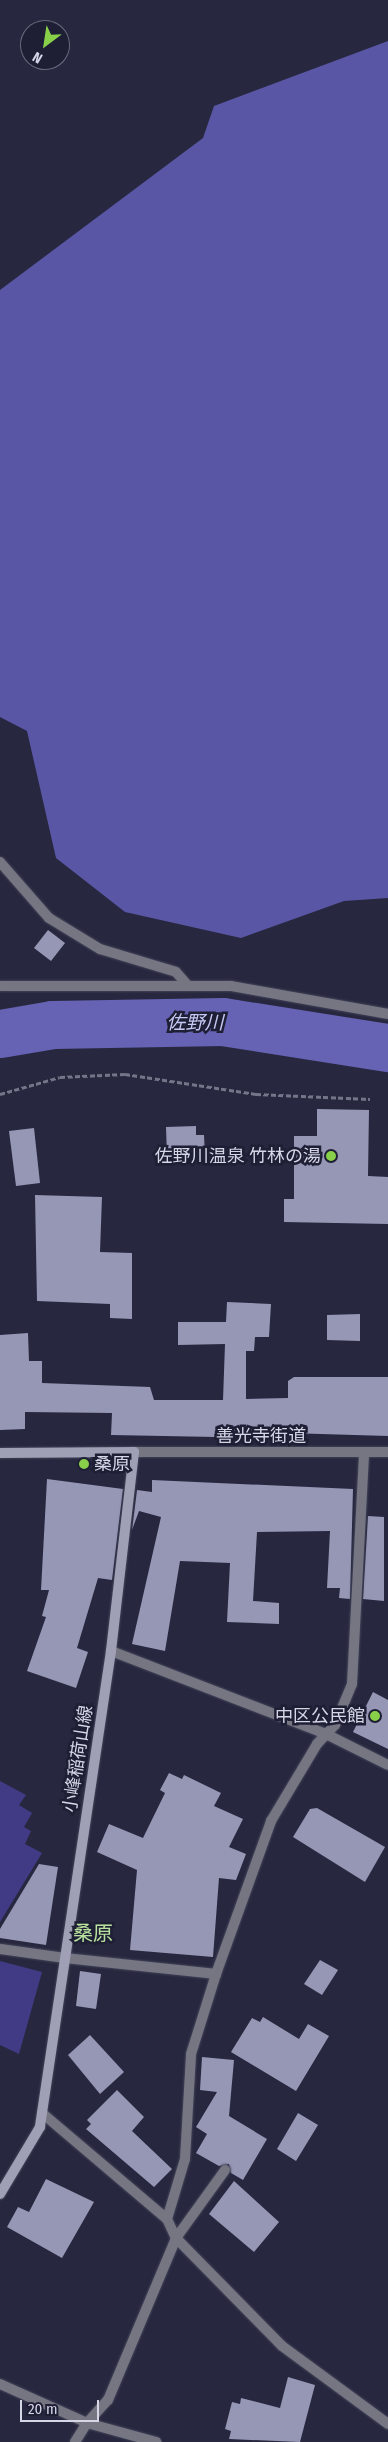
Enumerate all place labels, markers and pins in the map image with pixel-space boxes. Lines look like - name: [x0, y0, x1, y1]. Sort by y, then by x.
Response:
- place label: 佐野川温泉 竹林の湯: [155, 1145, 321, 1167]
- marker: 佐野川温泉 竹林の湯: [325, 1150, 337, 1162]
- place label: 桑原: [94, 1453, 130, 1475]
- marker: 桑原: [78, 1458, 90, 1470]
- place label: 中区公民館: [275, 1705, 365, 1727]
- marker: 中区公民館: [369, 1710, 381, 1722]

